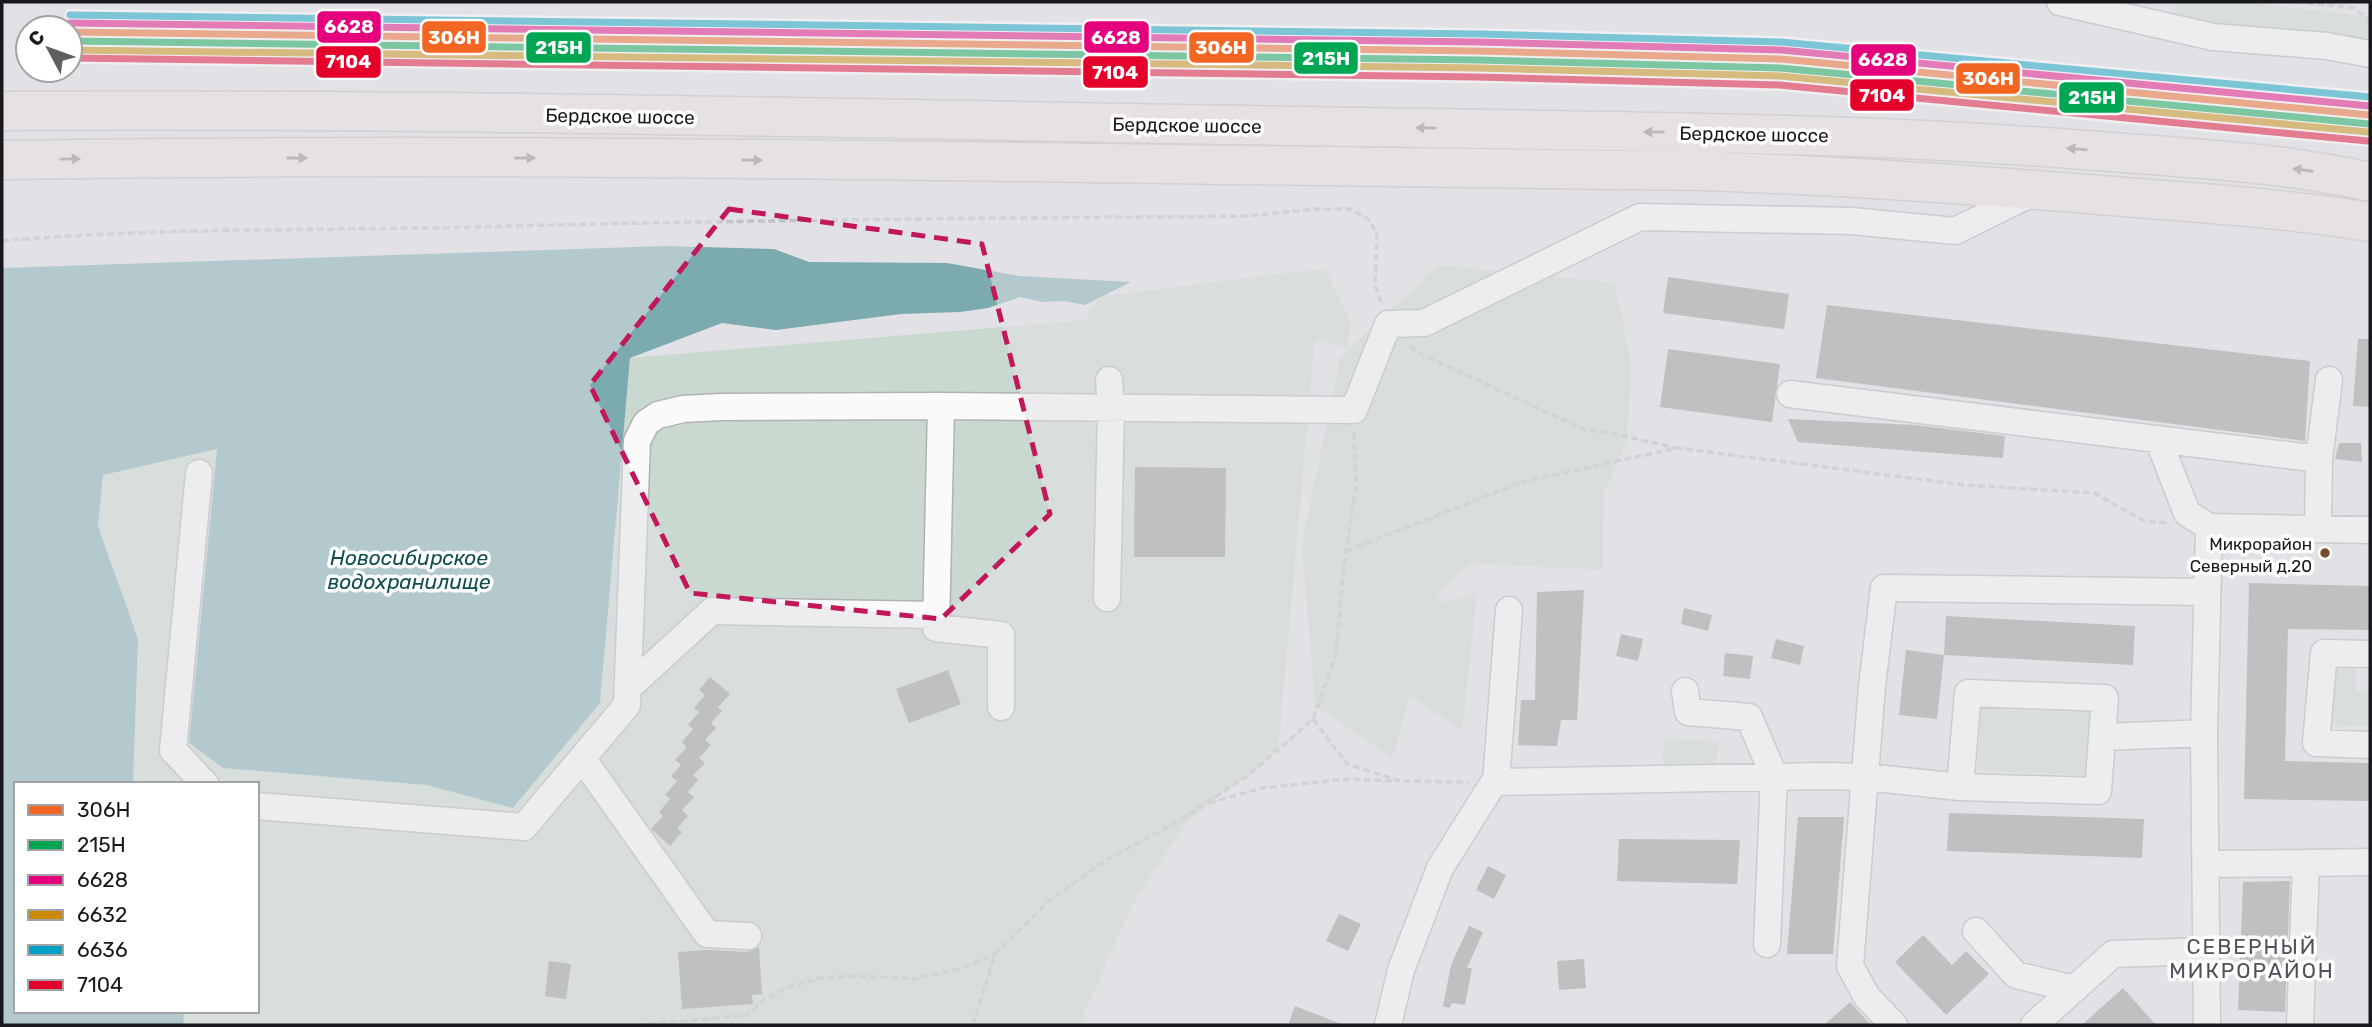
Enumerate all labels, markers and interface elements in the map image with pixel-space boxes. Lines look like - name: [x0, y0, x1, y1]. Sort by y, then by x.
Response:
- line badge: 6628: [316, 10, 382, 44]
- north arrow: [14, 14, 84, 84]
- text: 6628: [324, 15, 374, 38]
- line badge: 306Н: [421, 20, 487, 54]
- line badge: 6628: [1083, 20, 1150, 54]
- text: С: [23, 26, 50, 51]
- text: 306Н: [428, 26, 480, 49]
- text: 6628: [1091, 26, 1141, 49]
- line badge: 215Н: [525, 31, 592, 64]
- line badge: 306Н: [1188, 31, 1255, 64]
- text: 215Н: [535, 36, 583, 59]
- text: 306Н: [1195, 36, 1247, 59]
- line badge: 215Н: [1293, 41, 1359, 75]
- line badge: 6628: [1850, 43, 1917, 77]
- line badge: 7104: [315, 45, 382, 79]
- text: 215Н: [1302, 47, 1350, 70]
- text: 6628: [1858, 48, 1908, 71]
- text: 7104: [325, 50, 371, 73]
- line badge: 7104: [1082, 55, 1149, 89]
- text: 7104: [1092, 61, 1138, 84]
- line badge: 306Н: [1955, 62, 2021, 95]
- text: 306Н: [1962, 67, 2014, 90]
- line badge: 7104: [1849, 78, 1915, 112]
- line badge: 215Н: [2058, 81, 2125, 114]
- text: 7104: [1859, 84, 1905, 107]
- text: 215Н: [2068, 86, 2116, 109]
- street label: Бердское шоссе: [545, 104, 695, 129]
- street label: Бердское шоссе: [1112, 113, 1262, 138]
- street label: Бердское шоссе: [1679, 122, 1829, 147]
- one-way arrow: [1415, 123, 1437, 134]
- one-way arrow: [1642, 126, 1664, 138]
- one-way arrow: [2065, 143, 2087, 154]
- one-way arrow: [287, 152, 309, 164]
- one-way arrow: [514, 152, 536, 164]
- one-way arrow: [59, 153, 81, 165]
- one-way arrow: [742, 154, 764, 166]
- one-way arrow: [2292, 165, 2314, 176]
- place label: Микрорайон Северный д.20: [2190, 534, 2312, 576]
- water label: Новосибирское водохранилище: [327, 545, 491, 594]
- marker: Микрорайон Северный д.20: [2318, 546, 2332, 560]
- legend: [14, 782, 259, 1013]
- text: 306Н: [77, 797, 131, 822]
- text: 215Н: [77, 832, 126, 857]
- text: 6628: [77, 867, 128, 892]
- text: 6632: [77, 902, 127, 927]
- district label: СЕВЕРНЫЙ МИКРОРАЙОН: [2169, 934, 2335, 983]
- text: 6636: [77, 937, 128, 962]
- text: 7104: [77, 972, 123, 997]

